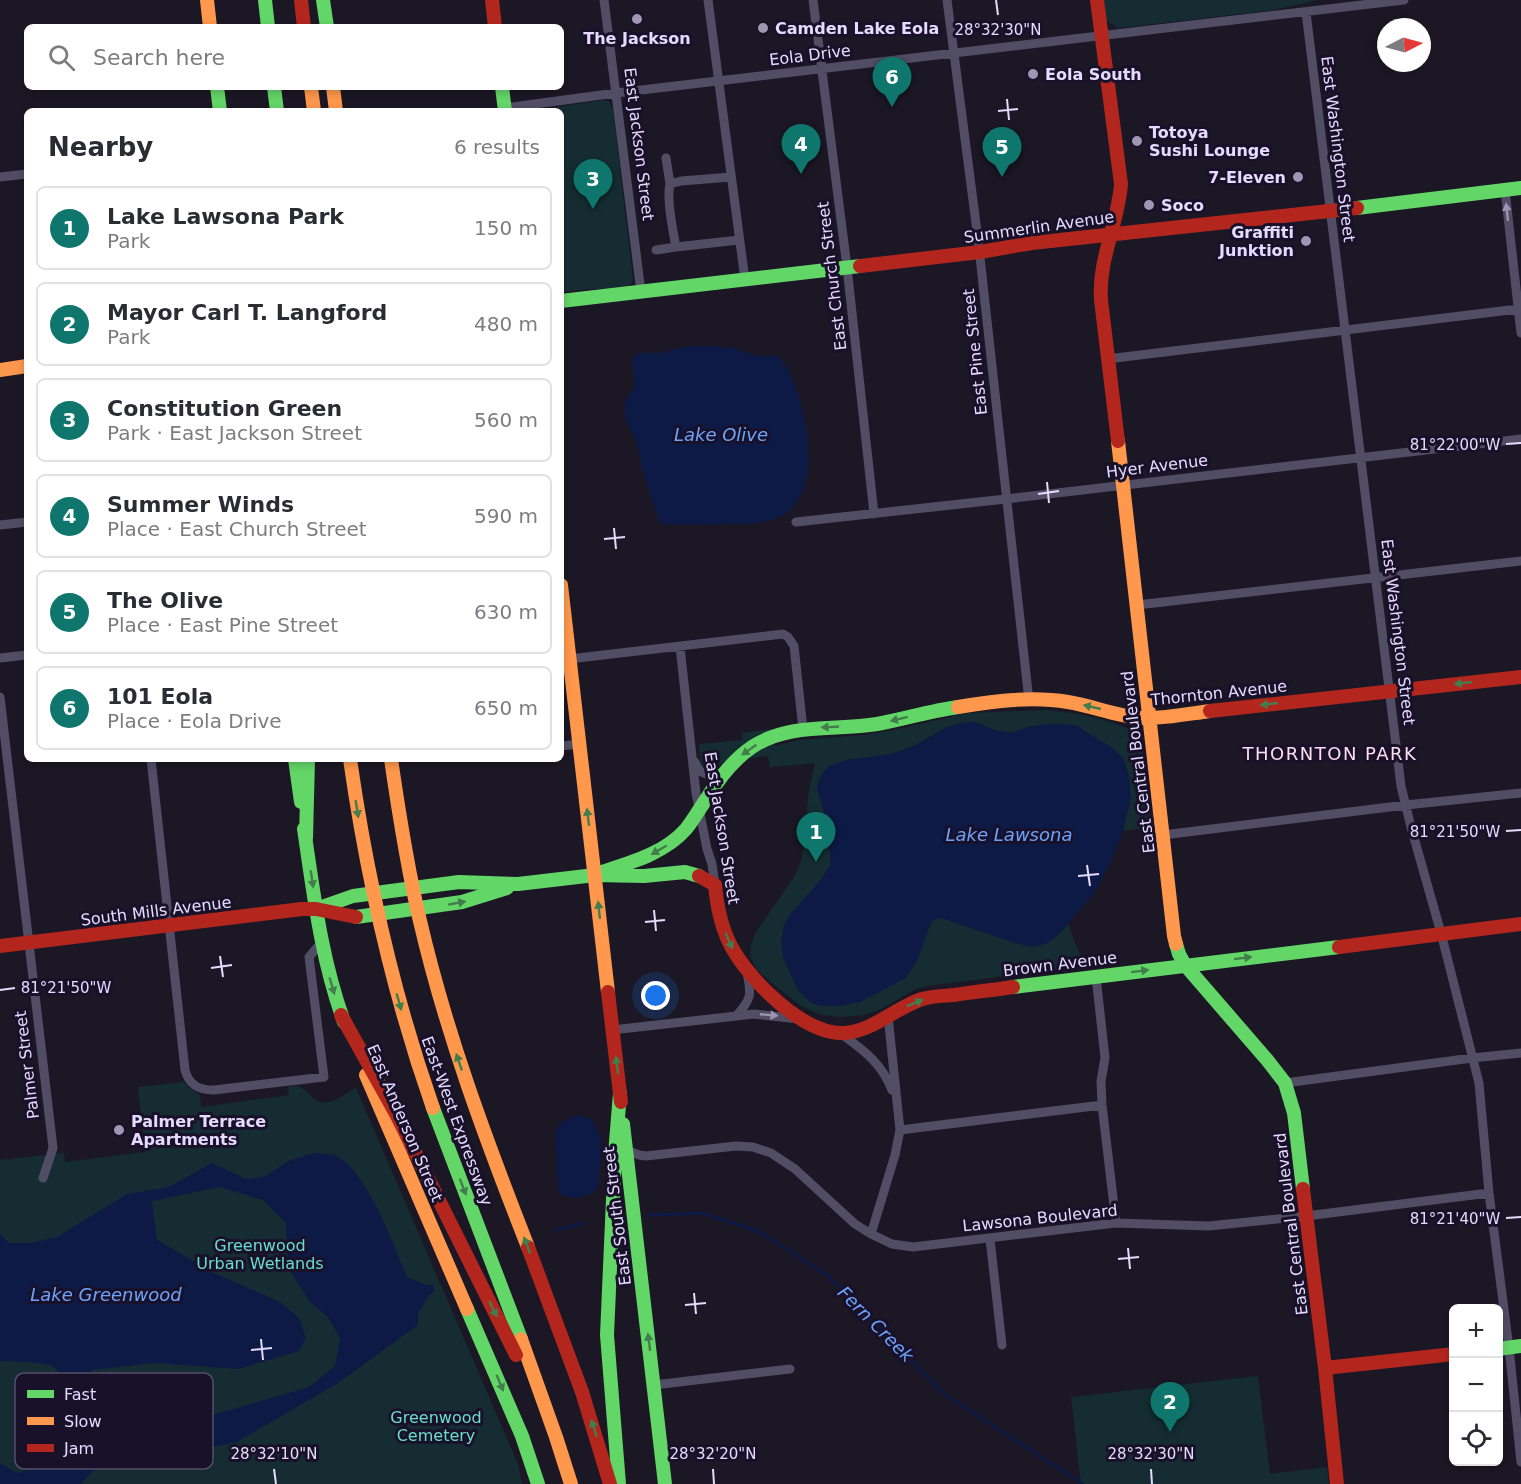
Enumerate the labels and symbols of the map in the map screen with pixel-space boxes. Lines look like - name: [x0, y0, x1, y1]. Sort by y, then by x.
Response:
- marker: The Jackson: [630, 12, 644, 26]
- north arrow: [1377, 18, 1431, 72]
- place label: Camden Lake Eola: [775, 19, 939, 38]
- marker: Camden Lake Eola: [756, 21, 770, 35]
- text: 28°32'30"N: [954, 21, 1042, 39]
- place label: The Jackson: [583, 29, 691, 48]
- street label: Eola Drive: [768, 41, 852, 69]
- street label: East Washington Street: [1317, 55, 1359, 243]
- pin: 6: [872, 57, 912, 107]
- place label: Eola South: [1045, 65, 1142, 84]
- street label: East Jackson Street: [620, 66, 658, 222]
- marker: Eola South: [1026, 67, 1040, 81]
- place label: Totoya Sushi Lounge: [1149, 123, 1270, 160]
- pin: 4: [782, 124, 820, 174]
- pin: 5: [982, 128, 1022, 177]
- marker: Totoya Sushi Lounge: [1130, 134, 1144, 148]
- pin: 3: [574, 160, 612, 209]
- place label: 7-Eleven: [1208, 168, 1286, 187]
- marker: 7-Eleven: [1291, 170, 1305, 184]
- place label: Soco: [1161, 196, 1204, 215]
- marker: Soco: [1142, 198, 1156, 212]
- street label: East Church Street: [813, 200, 851, 352]
- one-way arrow: [1503, 202, 1512, 221]
- street label: Summerlin Avenue: [963, 207, 1115, 247]
- place label: Graffiti Junktion: [1218, 223, 1294, 260]
- marker: Graffiti Junktion: [1299, 234, 1313, 248]
- street label: East Pine Street: [959, 288, 991, 416]
- water label: Lake Olive: [674, 424, 768, 445]
- text: 81°22'00"W: [1410, 436, 1500, 454]
- street label: Hyer Avenue: [1105, 450, 1209, 482]
- street label: East Washington Street: [1377, 538, 1419, 726]
- street label: East Central Boulevard: [1117, 670, 1159, 854]
- street label: Thornton Avenue: [1149, 676, 1288, 710]
- one-way arrow: [1453, 678, 1472, 688]
- one-way arrow: [1259, 700, 1278, 709]
- one-way arrow: [1083, 701, 1101, 711]
- one-way arrow: [890, 714, 908, 724]
- one-way arrow: [820, 723, 839, 732]
- district label: THORNTON PARK: [1242, 743, 1417, 764]
- one-way arrow: [741, 744, 757, 756]
- street label: East Jackson Street: [701, 750, 743, 906]
- one-way arrow: [353, 800, 362, 819]
- one-way arrow: [583, 807, 593, 826]
- pin: 1: [796, 812, 836, 862]
- text: 81°21'50"W: [1410, 823, 1500, 841]
- water label: Lake Lawsona: [946, 824, 1072, 845]
- one-way arrow: [651, 845, 667, 856]
- one-way arrow: [308, 870, 317, 889]
- street label: South Mills Avenue: [80, 892, 232, 930]
- one-way arrow: [447, 898, 466, 907]
- one-way arrow: [594, 900, 603, 919]
- one-way arrow: [725, 933, 734, 950]
- street label: Brown Avenue: [1002, 948, 1118, 980]
- one-way arrow: [1234, 953, 1253, 962]
- one-way arrow: [1131, 966, 1150, 975]
- one-way arrow: [328, 978, 337, 996]
- text: 81°21'50"W: [21, 979, 111, 997]
- your location: [641, 981, 670, 1010]
- one-way arrow: [395, 993, 404, 1011]
- one-way arrow: [906, 998, 924, 1008]
- street label: Palmer Street: [11, 1010, 43, 1120]
- one-way arrow: [759, 1010, 778, 1020]
- street label: East-West Expressway: [417, 1034, 497, 1208]
- street label: East Anderson Street: [363, 1041, 447, 1205]
- one-way arrow: [454, 1053, 464, 1071]
- one-way arrow: [612, 1056, 621, 1075]
- place label: Palmer Terrace Apartments: [131, 1112, 266, 1149]
- marker: Palmer Terrace Apartments: [112, 1123, 126, 1137]
- street label: East Central Boulevard: [1270, 1132, 1312, 1316]
- street label: East South Street: [599, 1145, 635, 1287]
- one-way arrow: [458, 1178, 468, 1196]
- street label: Lawsona Boulevard: [961, 1200, 1119, 1236]
- text: 81°21'40"W: [1410, 1210, 1500, 1228]
- one-way arrow: [522, 1235, 532, 1253]
- park label: Greenwood Urban Wetlands: [196, 1236, 324, 1273]
- water label: Fern Creek: [834, 1282, 919, 1367]
- water label: Lake Greenwood: [30, 1284, 182, 1305]
- one-way arrow: [488, 1301, 498, 1318]
- one-way arrow: [644, 1333, 653, 1352]
- legend: [15, 1373, 213, 1469]
- one-way arrow: [495, 1374, 504, 1391]
- pin: 2: [1150, 1382, 1190, 1432]
- text: Fast: [64, 1385, 96, 1404]
- park label: Greenwood Cemetery: [390, 1408, 482, 1445]
- text: Slow: [64, 1412, 101, 1431]
- one-way arrow: [589, 1419, 598, 1437]
- text: Jam: [63, 1439, 94, 1458]
- text: 28°32'10"N: [230, 1445, 318, 1463]
- text: 28°32'20"N: [669, 1445, 757, 1463]
- text: 28°32'30"N: [1107, 1445, 1195, 1463]

